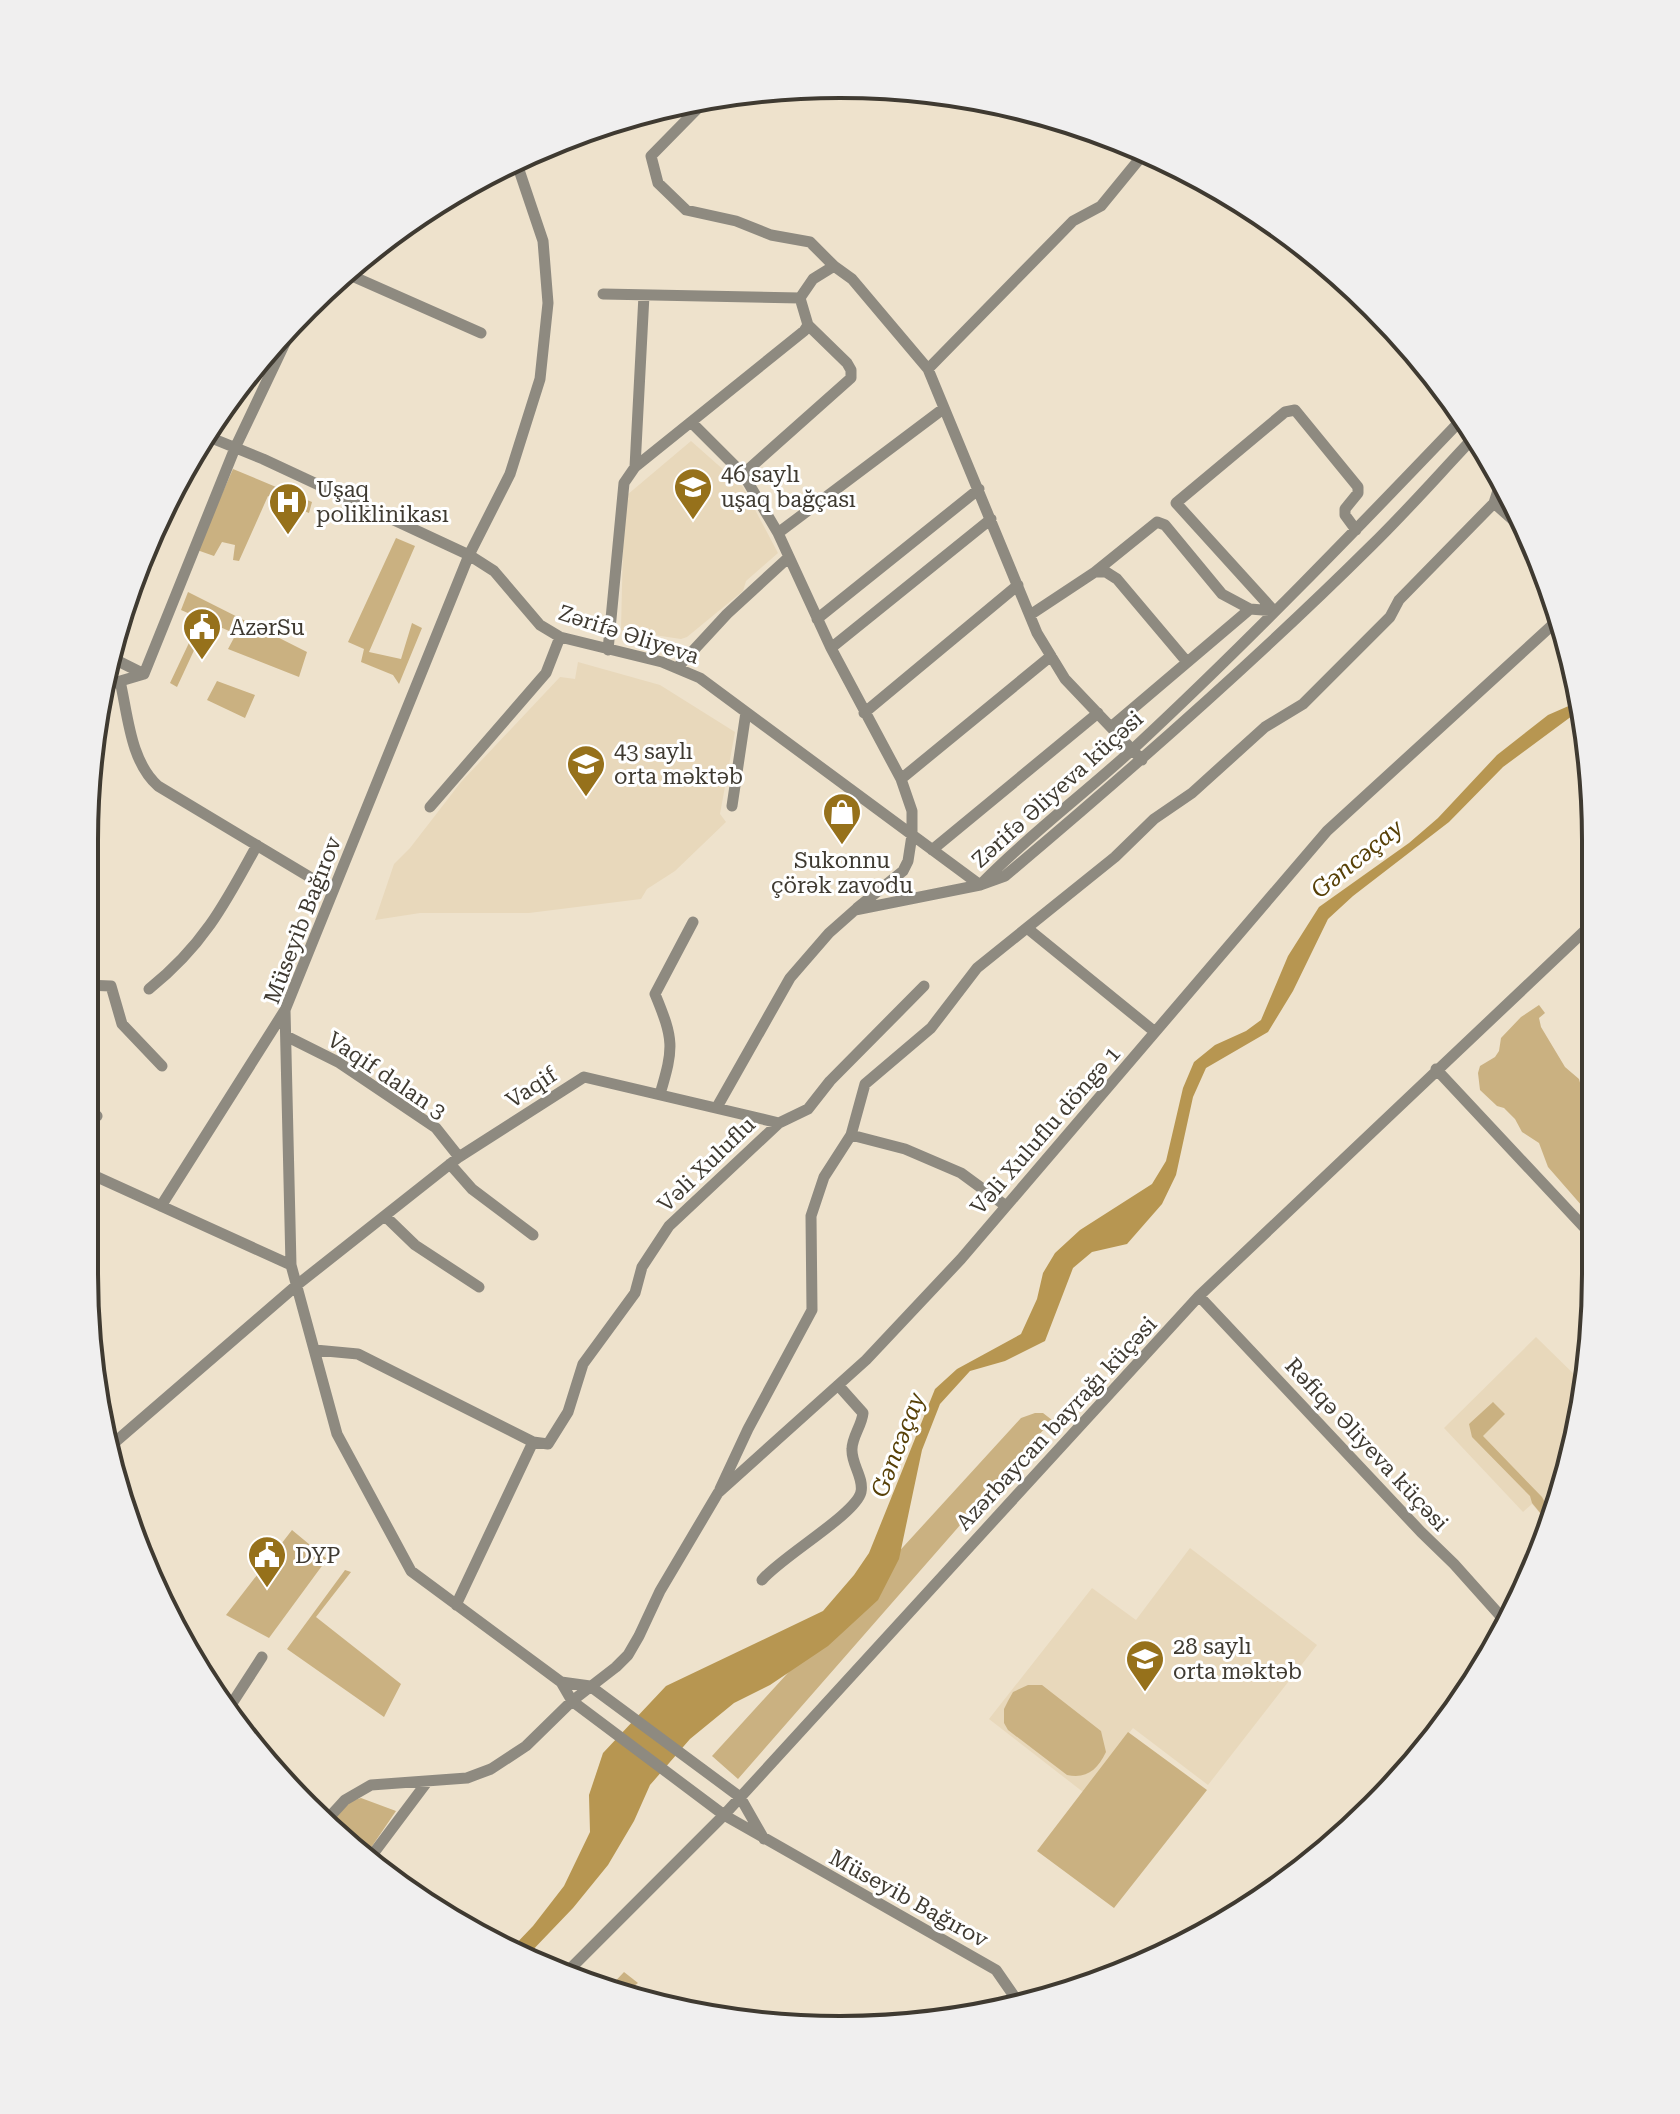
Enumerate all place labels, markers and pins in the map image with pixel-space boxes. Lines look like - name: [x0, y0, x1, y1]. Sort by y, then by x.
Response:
- place label: 46 saylı uşaq bağçası: [721, 462, 856, 512]
- school or university icon: 46 saylı uşaq bağçası: [672, 466, 714, 521]
- place label: Uşaq poliklinikası: [316, 477, 449, 527]
- hospital icon: Uşaq poliklinikası: [267, 481, 309, 536]
- public building icon: AzərSu: [181, 606, 223, 661]
- place label: AzərSu: [230, 615, 305, 640]
- place label: 43 saylı orta məktəb: [614, 739, 743, 789]
- school or university icon: 43 saylı orta məktəb: [565, 743, 607, 798]
- shop icon: Sukonnu çörək zavodu: [821, 791, 863, 846]
- place label: Sukonnu çörək zavodu: [771, 848, 913, 898]
- public building icon: DYP: [246, 1534, 288, 1589]
- place label: DYP: [295, 1543, 340, 1568]
- place label: 28 saylı orta məktəb: [1173, 1634, 1302, 1684]
- school or university icon: 28 saylı orta məktəb: [1124, 1638, 1166, 1693]

